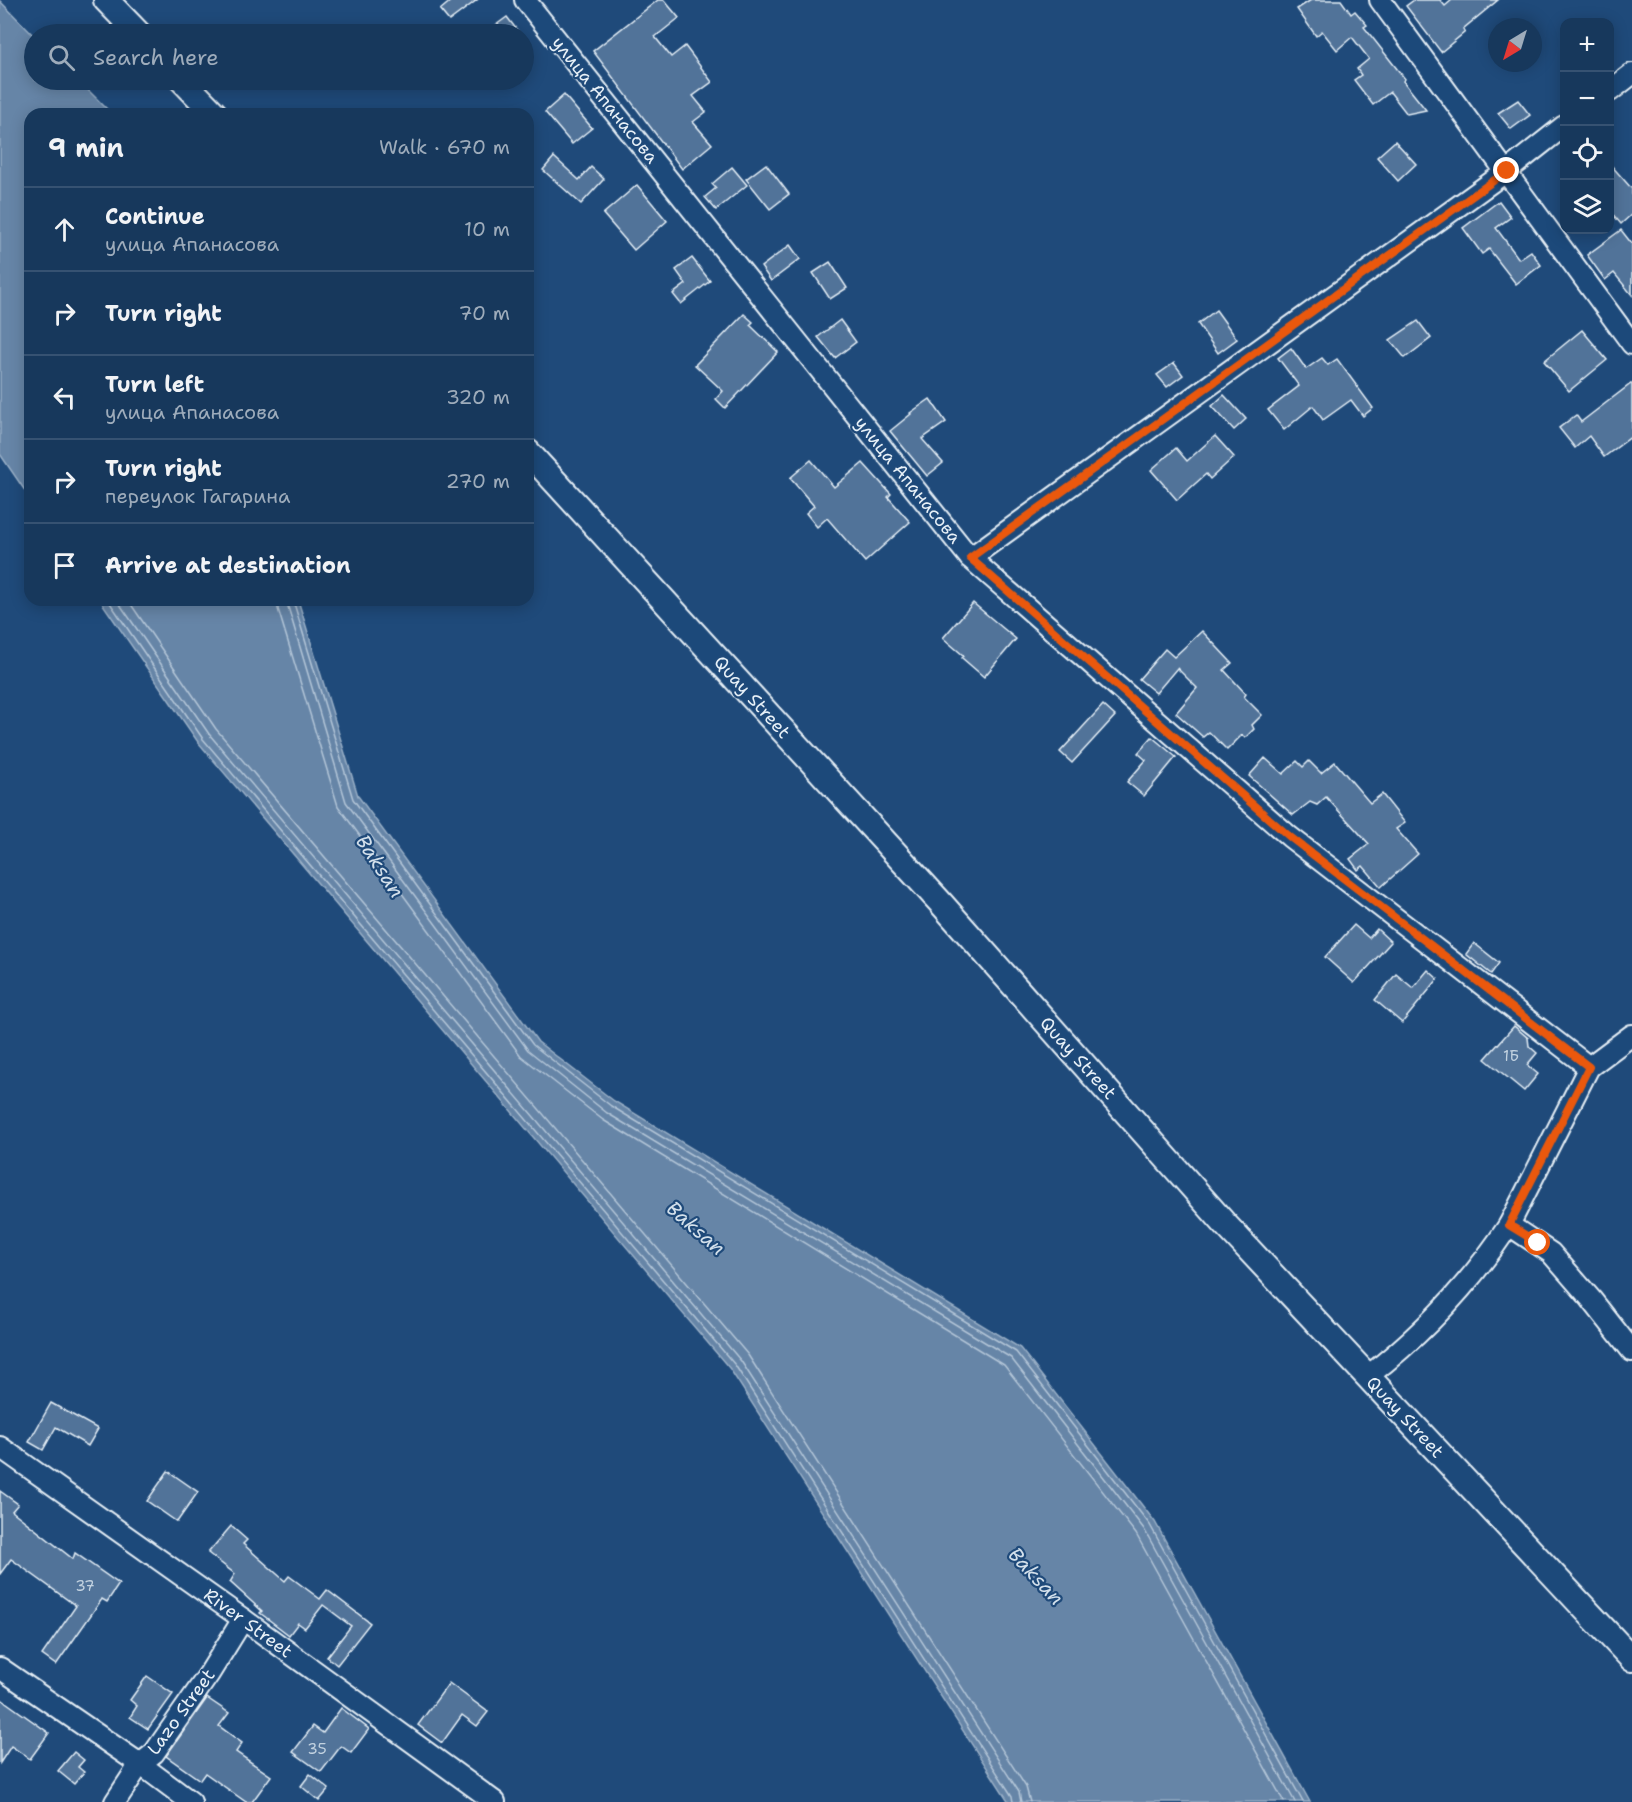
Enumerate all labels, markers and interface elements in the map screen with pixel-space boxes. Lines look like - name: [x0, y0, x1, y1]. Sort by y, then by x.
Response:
- north arrow: [1488, 18, 1542, 72]
- map controls: [1560, 18, 1614, 234]
- button: +: [1560, 18, 1614, 72]
- search box: [24, 24, 534, 90]
- street label: улица Апанасова: [546, 32, 664, 168]
- icon: search: [45, 41, 78, 74]
- text: Search here: [93, 43, 219, 72]
- button: −: [1560, 72, 1614, 126]
- button: locate: [1560, 126, 1614, 180]
- text: 9 min: [48, 130, 124, 165]
- text: Walk · 670 m: [379, 134, 510, 160]
- route end: [1493, 157, 1519, 183]
- button: layers: [1560, 180, 1614, 234]
- text: Continue: [105, 202, 205, 231]
- icon: ahead: [48, 213, 81, 246]
- text: 10 m: [464, 216, 510, 242]
- text: улица Апанасова: [105, 231, 279, 257]
- icon: right: [48, 297, 81, 330]
- text: Turn right: [105, 299, 222, 328]
- text: 70 m: [458, 300, 510, 326]
- text: Turn left: [105, 370, 204, 399]
- icon: left: [48, 381, 81, 414]
- text: 320 m: [446, 384, 510, 410]
- text: улица Апанасова: [105, 399, 279, 425]
- street label: улица Апанасова: [849, 412, 967, 548]
- text: Turn right: [105, 454, 222, 483]
- icon: right: [48, 465, 81, 498]
- text: 270 m: [446, 468, 510, 494]
- text: переулок Гагарина: [105, 483, 290, 509]
- icon: arrive: [48, 549, 81, 582]
- text: Arrive at destination: [105, 551, 351, 580]
- street label: Quay Street: [708, 650, 796, 744]
- water label: Baksan: [350, 830, 410, 902]
- street label: Quay Street: [1034, 1011, 1122, 1105]
- house number: 1Б: [1503, 1046, 1519, 1066]
- water label: Baksan: [661, 1195, 731, 1261]
- route start: [1524, 1229, 1550, 1255]
- street label: Quay Street: [1361, 1371, 1449, 1463]
- water label: Baksan: [1003, 1542, 1069, 1610]
- house number: 37: [75, 1576, 95, 1596]
- street label: River Street: [199, 1583, 297, 1663]
- street label: Lazo Street: [142, 1664, 220, 1760]
- house number: 35: [307, 1739, 327, 1759]

